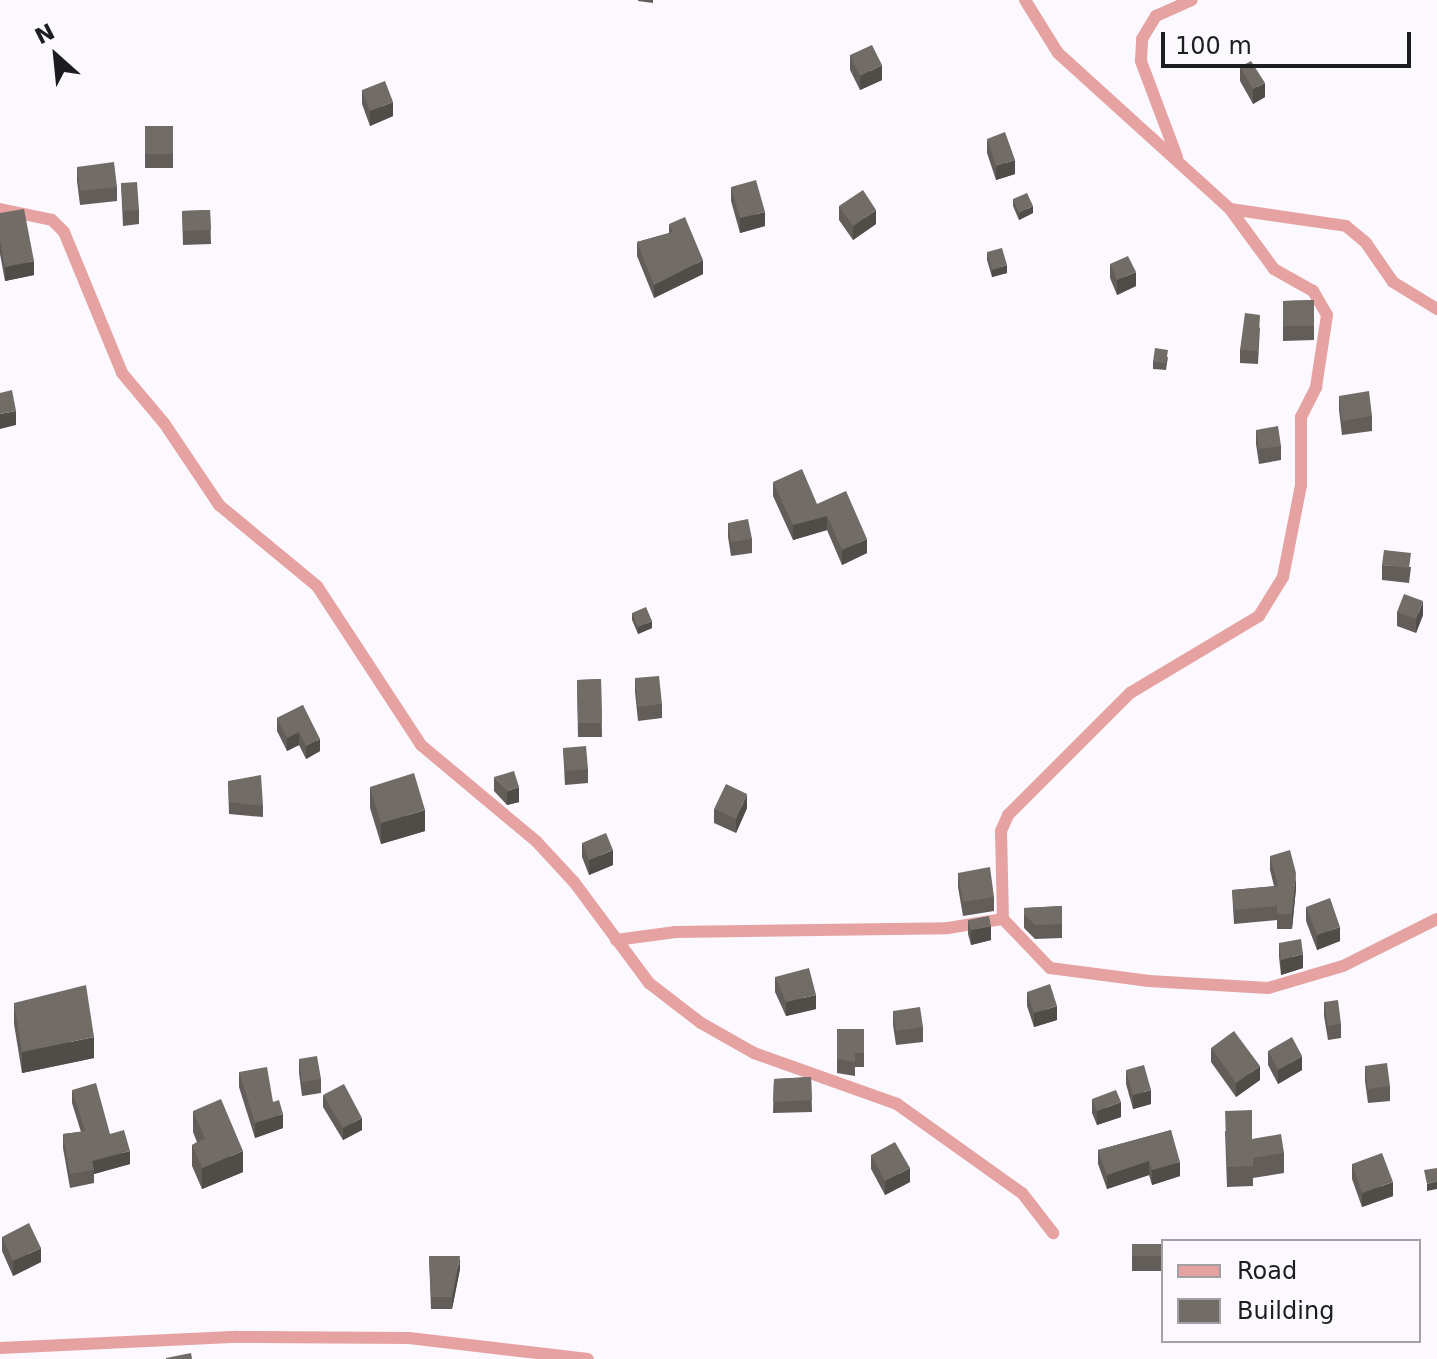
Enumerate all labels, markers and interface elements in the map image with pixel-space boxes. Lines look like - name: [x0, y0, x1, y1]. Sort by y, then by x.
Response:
- north arrow: [16, 16, 96, 96]
- scale bar: [1165, 16, 1415, 66]
- text: N: [31, 19, 59, 49]
- text: 100 m: [1175, 32, 1252, 60]
- legend: [1161, 1239, 1421, 1343]
- text: Road: [1237, 1257, 1297, 1285]
- text: Building: [1237, 1297, 1334, 1325]

